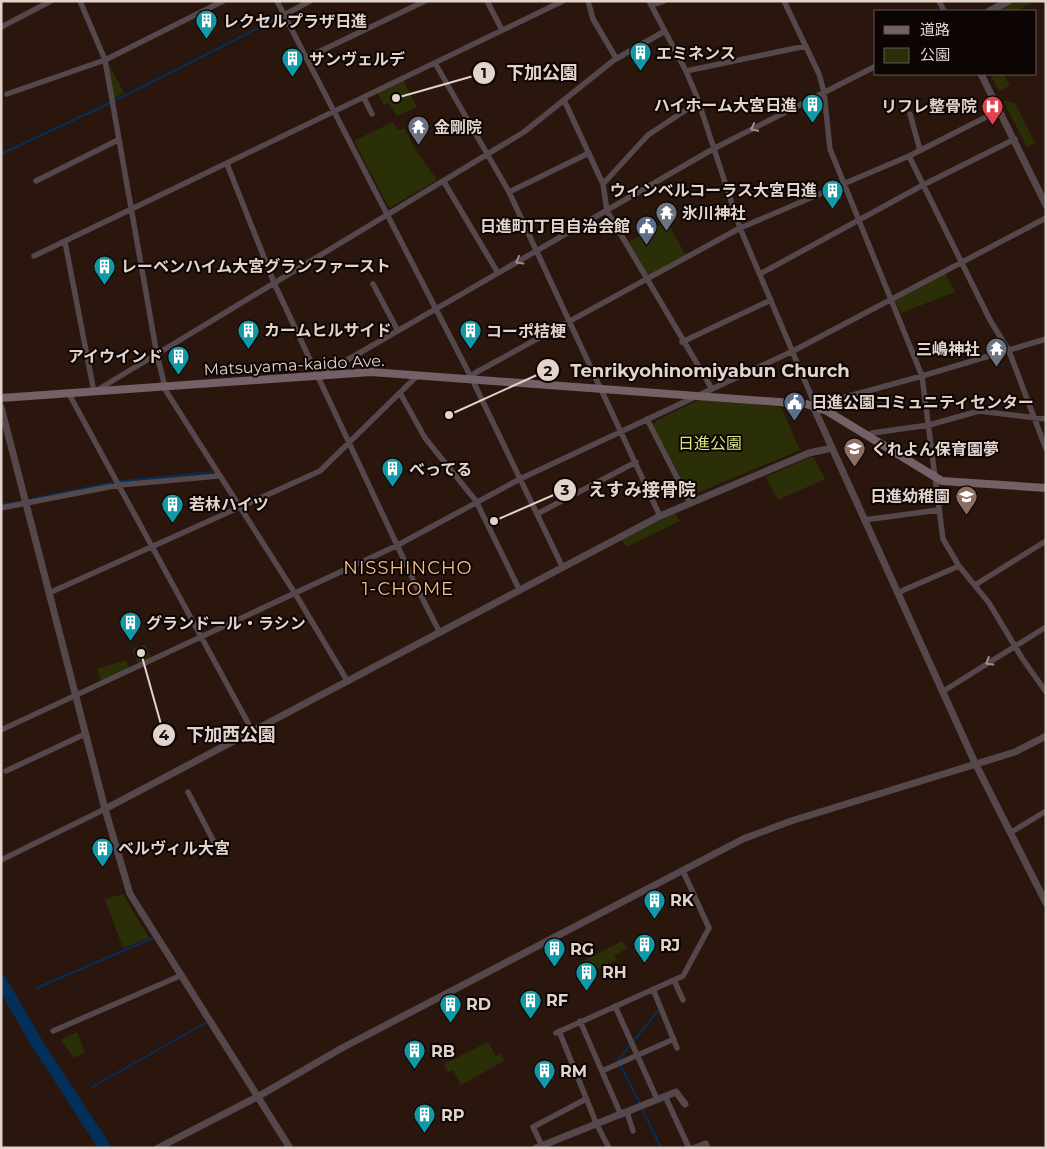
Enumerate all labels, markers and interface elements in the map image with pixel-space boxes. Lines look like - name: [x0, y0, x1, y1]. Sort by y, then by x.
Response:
- building icon: レクセルプラザ日進: [195, 9, 219, 40]
- legend: [874, 10, 1037, 75]
- place label: レクセルプラザ日進: [223, 12, 367, 31]
- text: 道路: [920, 20, 950, 39]
- building icon: エミネンス: [628, 41, 652, 72]
- place label: エミネンス: [656, 44, 736, 63]
- text: 公園: [920, 45, 950, 64]
- building icon: サンヴェルデ: [281, 47, 305, 78]
- place label: サンヴェルデ: [309, 50, 405, 69]
- callout: 下加公園: [471, 56, 588, 89]
- text: 下加公園: [506, 62, 578, 84]
- text: 1: [481, 63, 487, 82]
- building icon: ハイホーム大宮日進: [801, 93, 825, 124]
- hospital icon: リフレ整骨院: [981, 94, 1005, 125]
- place label: ハイホーム大宮日進: [654, 96, 797, 115]
- place label: リフレ整骨院: [881, 97, 977, 116]
- temple icon: 金剛院: [406, 115, 430, 146]
- place label: 金剛院: [434, 118, 482, 137]
- one-way arrow: [750, 121, 759, 131]
- building icon: ウィンベルコーラス大宮日進: [821, 178, 845, 209]
- place label: ウィンベルコーラス大宮日進: [610, 181, 817, 200]
- temple icon: 氷川神社: [654, 201, 678, 232]
- place label: 氷川神社: [682, 204, 746, 223]
- public building icon: 日進町1丁目自治会館: [634, 214, 658, 245]
- place label: 日進町1丁目自治会館: [480, 217, 630, 236]
- building icon: レーベンハイム大宮グランファースト: [93, 254, 117, 285]
- one-way arrow: [516, 255, 525, 265]
- place label: レーベンハイム大宮グランファースト: [121, 257, 391, 276]
- building icon: カームヒルサイド: [236, 318, 260, 349]
- building icon: コーポ桔梗: [458, 319, 482, 350]
- place label: カームヒルサイド: [264, 321, 392, 340]
- place label: コーポ桔梗: [486, 322, 566, 341]
- temple icon: 三嶋神社: [984, 337, 1008, 368]
- place label: 三嶋神社: [916, 340, 980, 359]
- building icon: アイウインド: [167, 344, 191, 375]
- place label: アイウインド: [68, 347, 163, 366]
- street label: Matsuyama-kaido Ave.: [203, 351, 385, 379]
- callout: Tenrikyohinomiyabun Church: [535, 354, 859, 387]
- text: Tenrikyohinomiyabun Church: [570, 360, 850, 382]
- text: 2: [544, 361, 553, 380]
- public building icon: 日進公園コミュニティセンター: [783, 390, 807, 421]
- place label: 日進公園コミュニティセンター: [811, 393, 1034, 412]
- park label: 日進公園: [678, 434, 742, 453]
- school or university icon: くれよん保育園夢: [843, 437, 867, 468]
- place label: くれよん保育園夢: [871, 440, 999, 459]
- building icon: べってる: [381, 457, 405, 488]
- place label: べってる: [409, 460, 472, 479]
- callout: えすみ接骨院: [553, 473, 706, 506]
- text: えすみ接骨院: [588, 479, 696, 501]
- text: 3: [560, 480, 570, 499]
- school or university icon: 日進幼稚園: [954, 484, 978, 515]
- place label: 日進幼稚園: [870, 487, 950, 506]
- building icon: 若林ハイツ: [161, 492, 185, 523]
- place label: 若林ハイツ: [189, 495, 269, 514]
- district label: NISSHINCHO 1-CHOME: [343, 557, 473, 600]
- building icon: グランドール・ラシン: [118, 611, 142, 642]
- place label: グランドール・ラシン: [146, 614, 306, 633]
- one-way arrow: [986, 656, 995, 665]
- callout: 下加西公園: [151, 719, 286, 752]
- text: 下加西公園: [186, 724, 276, 746]
- text: 4: [159, 725, 170, 744]
- building icon: ベルヴィル大宮: [90, 836, 114, 867]
- place label: ベルヴィル大宮: [118, 839, 230, 858]
- building icon: RK: [642, 888, 666, 919]
- place label: RK: [670, 891, 695, 910]
- building icon: RJ: [632, 933, 656, 964]
- place label: RJ: [660, 936, 680, 955]
- building icon: RG: [542, 937, 566, 968]
- place label: RG: [570, 940, 594, 959]
- building icon: RH: [574, 960, 598, 991]
- place label: RH: [602, 963, 627, 982]
- building icon: RF: [518, 988, 542, 1019]
- place label: RF: [546, 991, 568, 1010]
- building icon: RD: [438, 992, 462, 1023]
- place label: RD: [466, 995, 491, 1014]
- building icon: RB: [403, 1039, 427, 1070]
- place label: RB: [431, 1042, 455, 1061]
- building icon: RM: [532, 1059, 556, 1090]
- place label: RM: [560, 1062, 587, 1081]
- building icon: RP: [413, 1103, 437, 1134]
- place label: RP: [441, 1106, 465, 1125]

